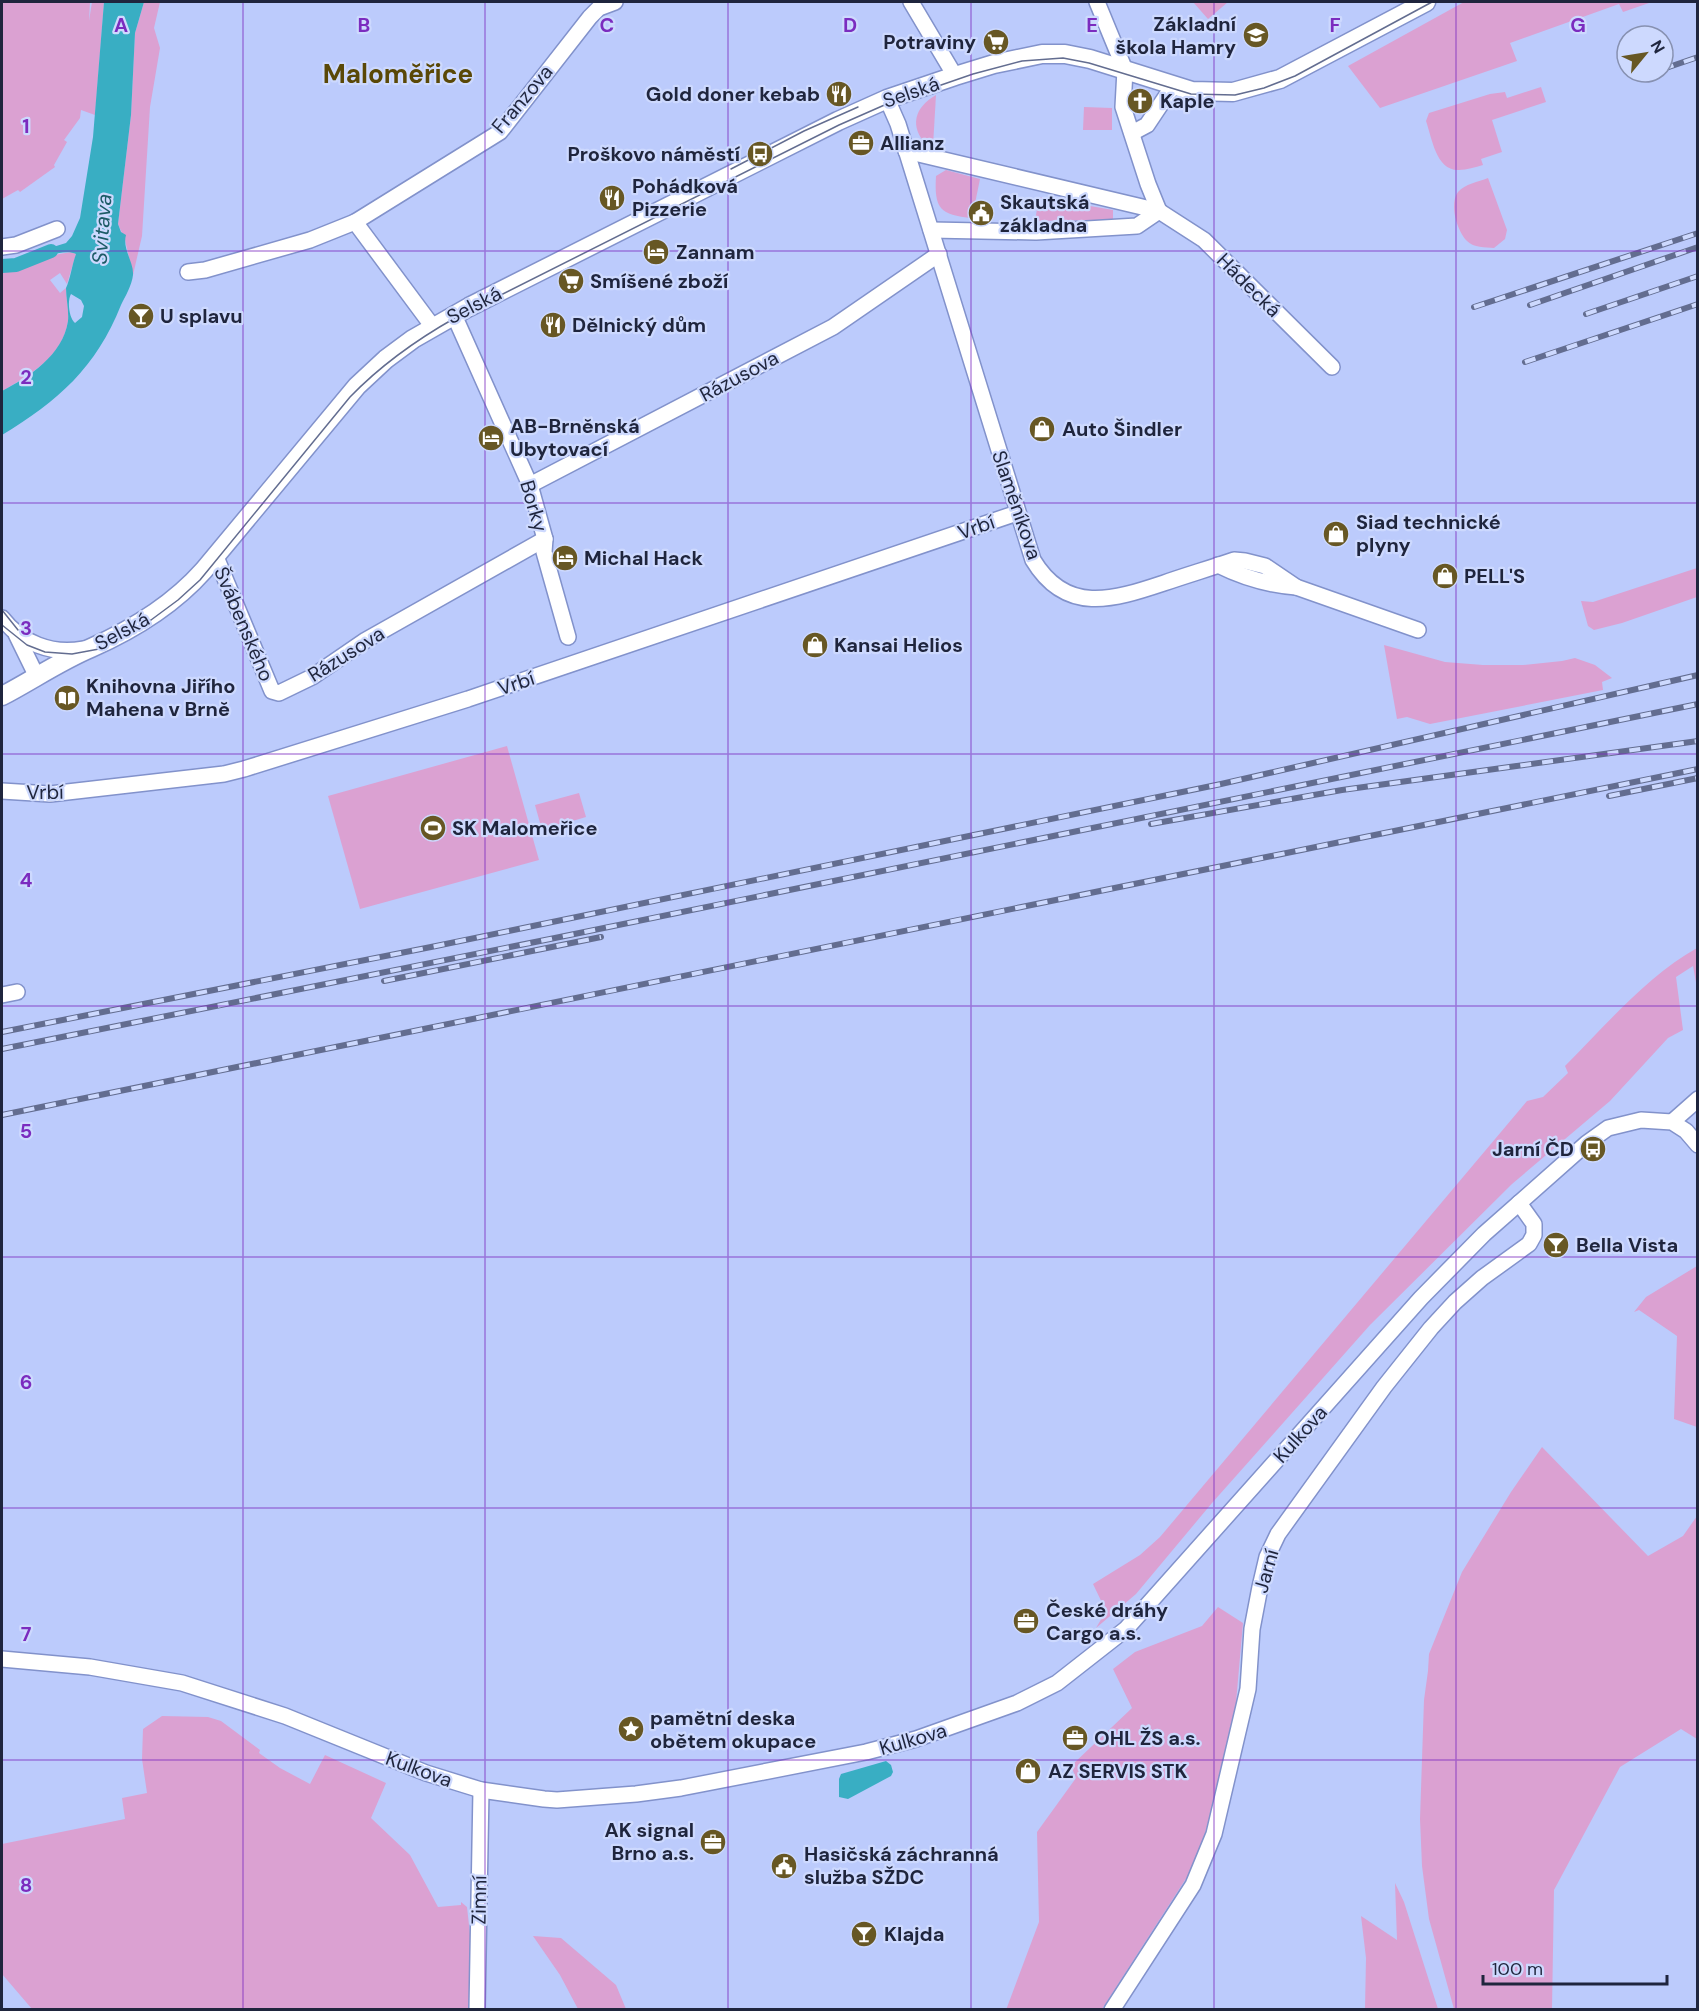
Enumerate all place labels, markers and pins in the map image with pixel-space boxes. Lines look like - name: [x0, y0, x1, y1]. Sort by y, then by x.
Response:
- place label: Základní škola Hamry: [1116, 11, 1237, 60]
- school or university icon: Základní škola Hamry: [1241, 20, 1271, 50]
- supermarket icon: Potraviny: [981, 27, 1011, 57]
- place label: Potraviny: [883, 29, 976, 55]
- restaurant icon: Gold doner kebab: [824, 79, 854, 109]
- place label: Gold doner kebab: [646, 81, 820, 107]
- church icon: Kaple: [1125, 86, 1155, 116]
- place label: Kaple: [1160, 88, 1215, 114]
- office icon: Allianz: [846, 128, 876, 158]
- place label: Allianz: [880, 130, 944, 156]
- bus stop icon: Proškovo náměstí: [745, 139, 775, 169]
- place label: Proškovo náměstí: [567, 141, 741, 167]
- place label: Pohádková Pizzerie: [632, 173, 738, 222]
- restaurant icon: Pohádková Pizzerie: [597, 183, 627, 213]
- place label: Skautská základna: [1000, 189, 1090, 238]
- public building icon: Skautská základna: [966, 198, 996, 228]
- hotel icon: Zannam: [641, 237, 671, 267]
- place label: Zannam: [676, 239, 754, 265]
- supermarket icon: Smíšené zboží: [556, 266, 586, 296]
- place label: Smíšené zboží: [590, 268, 729, 294]
- bar icon: U splavu: [126, 301, 156, 331]
- place label: U splavu: [160, 303, 243, 329]
- restaurant icon: Dělnický dům: [538, 310, 568, 340]
- place label: Dělnický dům: [572, 312, 706, 338]
- place label: AB-Brněnská Ubytovací: [510, 413, 640, 462]
- shop icon: Auto Šindler: [1027, 414, 1057, 444]
- place label: Auto Šindler: [1062, 416, 1182, 442]
- hotel icon: AB-Brněnská Ubytovací: [476, 423, 506, 453]
- place label: Siad technické plyny: [1356, 509, 1501, 558]
- shop icon: Siad technické plyny: [1321, 519, 1351, 549]
- hotel icon: Michal Hack: [550, 543, 580, 573]
- place label: Michal Hack: [584, 545, 704, 571]
- shop icon: PELL'S: [1430, 561, 1460, 591]
- place label: PELL'S: [1464, 563, 1525, 589]
- shop icon: Kansai Helios: [800, 630, 830, 660]
- place label: Kansai Helios: [834, 632, 963, 658]
- place label: Knihovna Jiřího Mahena v Brně: [86, 673, 235, 722]
- library icon: Knihovna Jiřího Mahena v Brně: [52, 683, 82, 713]
- sports icon: SK Malomeřice: [418, 813, 448, 843]
- place label: SK Malomeřice: [452, 815, 598, 841]
- bus stop icon: Jarní ČD: [1578, 1134, 1608, 1164]
- place label: Jarní ČD: [1492, 1136, 1574, 1162]
- bar icon: Bella Vista: [1541, 1230, 1571, 1260]
- place label: Bella Vista: [1576, 1232, 1678, 1258]
- place label: České dráhy Cargo a.s.: [1046, 1597, 1168, 1646]
- office icon: České dráhy Cargo a.s.: [1011, 1606, 1041, 1636]
- place label: pamětní deska obětem okupace: [650, 1705, 816, 1754]
- place icon: pamětní deska obětem okupace: [616, 1714, 646, 1744]
- office icon: OHL ŽS a.s.: [1060, 1723, 1090, 1753]
- place label: OHL ŽS a.s.: [1094, 1725, 1201, 1751]
- shop icon: AZ SERVIS STK: [1013, 1756, 1043, 1786]
- place label: AZ SERVIS STK: [1048, 1758, 1188, 1784]
- place label: AK signal Brno a.s.: [605, 1817, 694, 1866]
- office icon: AK signal Brno a.s.: [698, 1827, 728, 1857]
- place label: Hasičská záchranná služba SŽDC: [804, 1841, 999, 1890]
- public building icon: Hasičská záchranná služba SŽDC: [769, 1851, 799, 1881]
- bar icon: Klajda: [849, 1919, 879, 1949]
- place label: Klajda: [884, 1921, 944, 1947]

